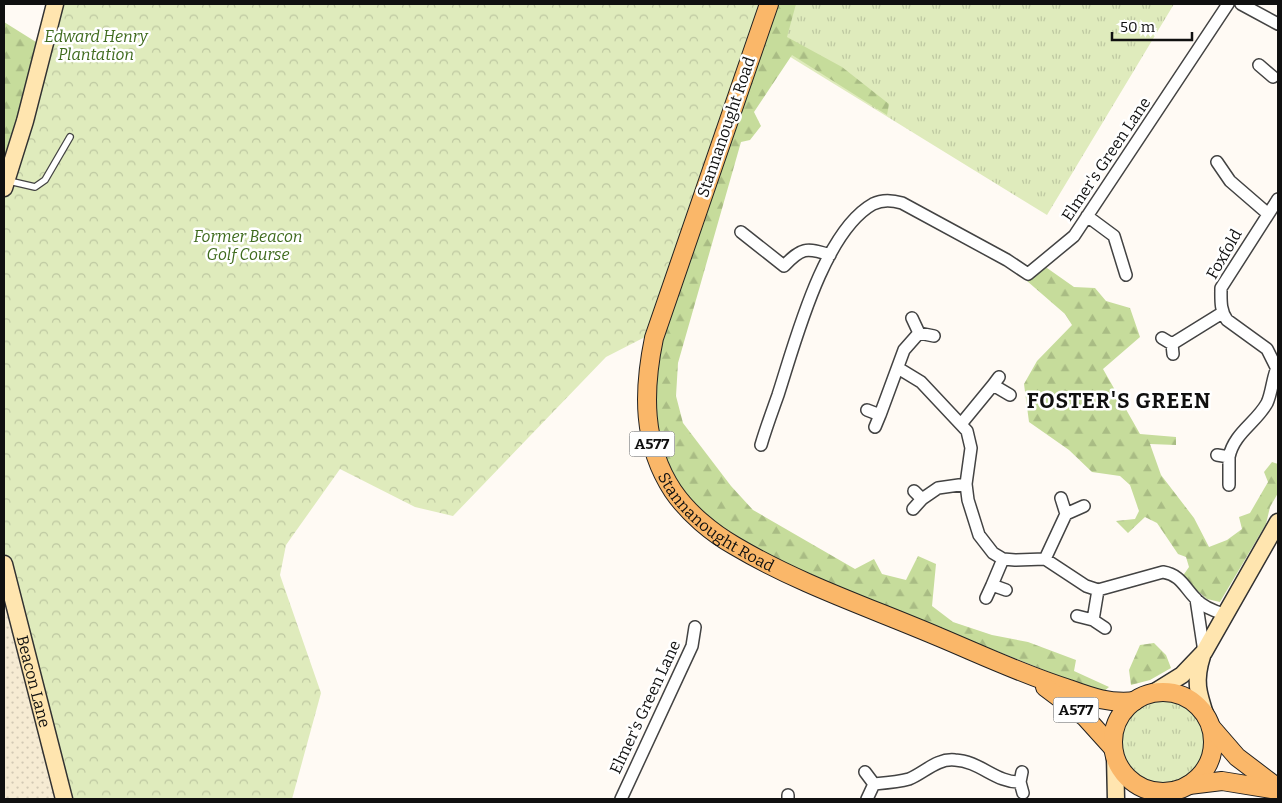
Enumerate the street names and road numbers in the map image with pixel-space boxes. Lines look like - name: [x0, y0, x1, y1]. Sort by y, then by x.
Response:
- street label: Stannanought Road: [693, 54, 759, 200]
- street label: Elmer's Green Lane: [1058, 94, 1154, 224]
- street label: Foxfold: [1202, 225, 1246, 282]
- road number: A577: [630, 432, 674, 456]
- street label: Stannanought Road: [654, 469, 778, 575]
- street label: Beacon Lane: [13, 633, 55, 729]
- street label: Elmer's Green Lane: [606, 637, 684, 777]
- road number: A577: [1054, 698, 1098, 722]

